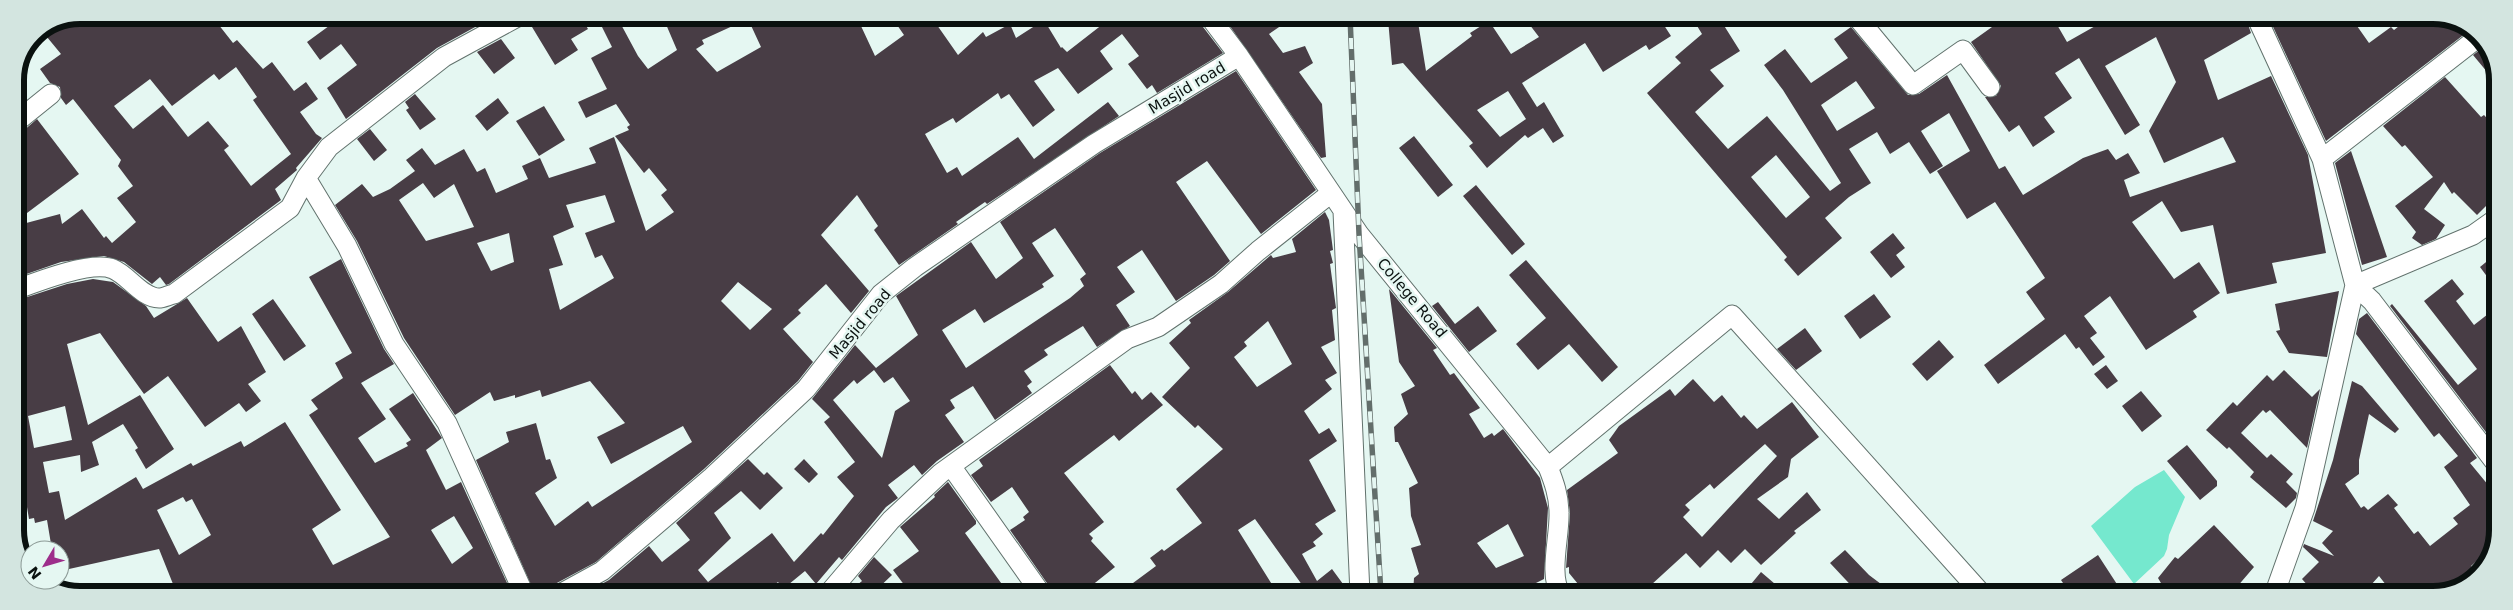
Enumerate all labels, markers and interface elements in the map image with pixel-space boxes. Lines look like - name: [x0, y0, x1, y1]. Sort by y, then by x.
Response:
- street label: Masjid road: [1145, 58, 1229, 118]
- street label: College Road: [1373, 255, 1451, 341]
- street label: Masjid road: [825, 285, 895, 363]
- north arrow: [20, 540, 70, 590]
- text: N: [25, 563, 45, 583]

